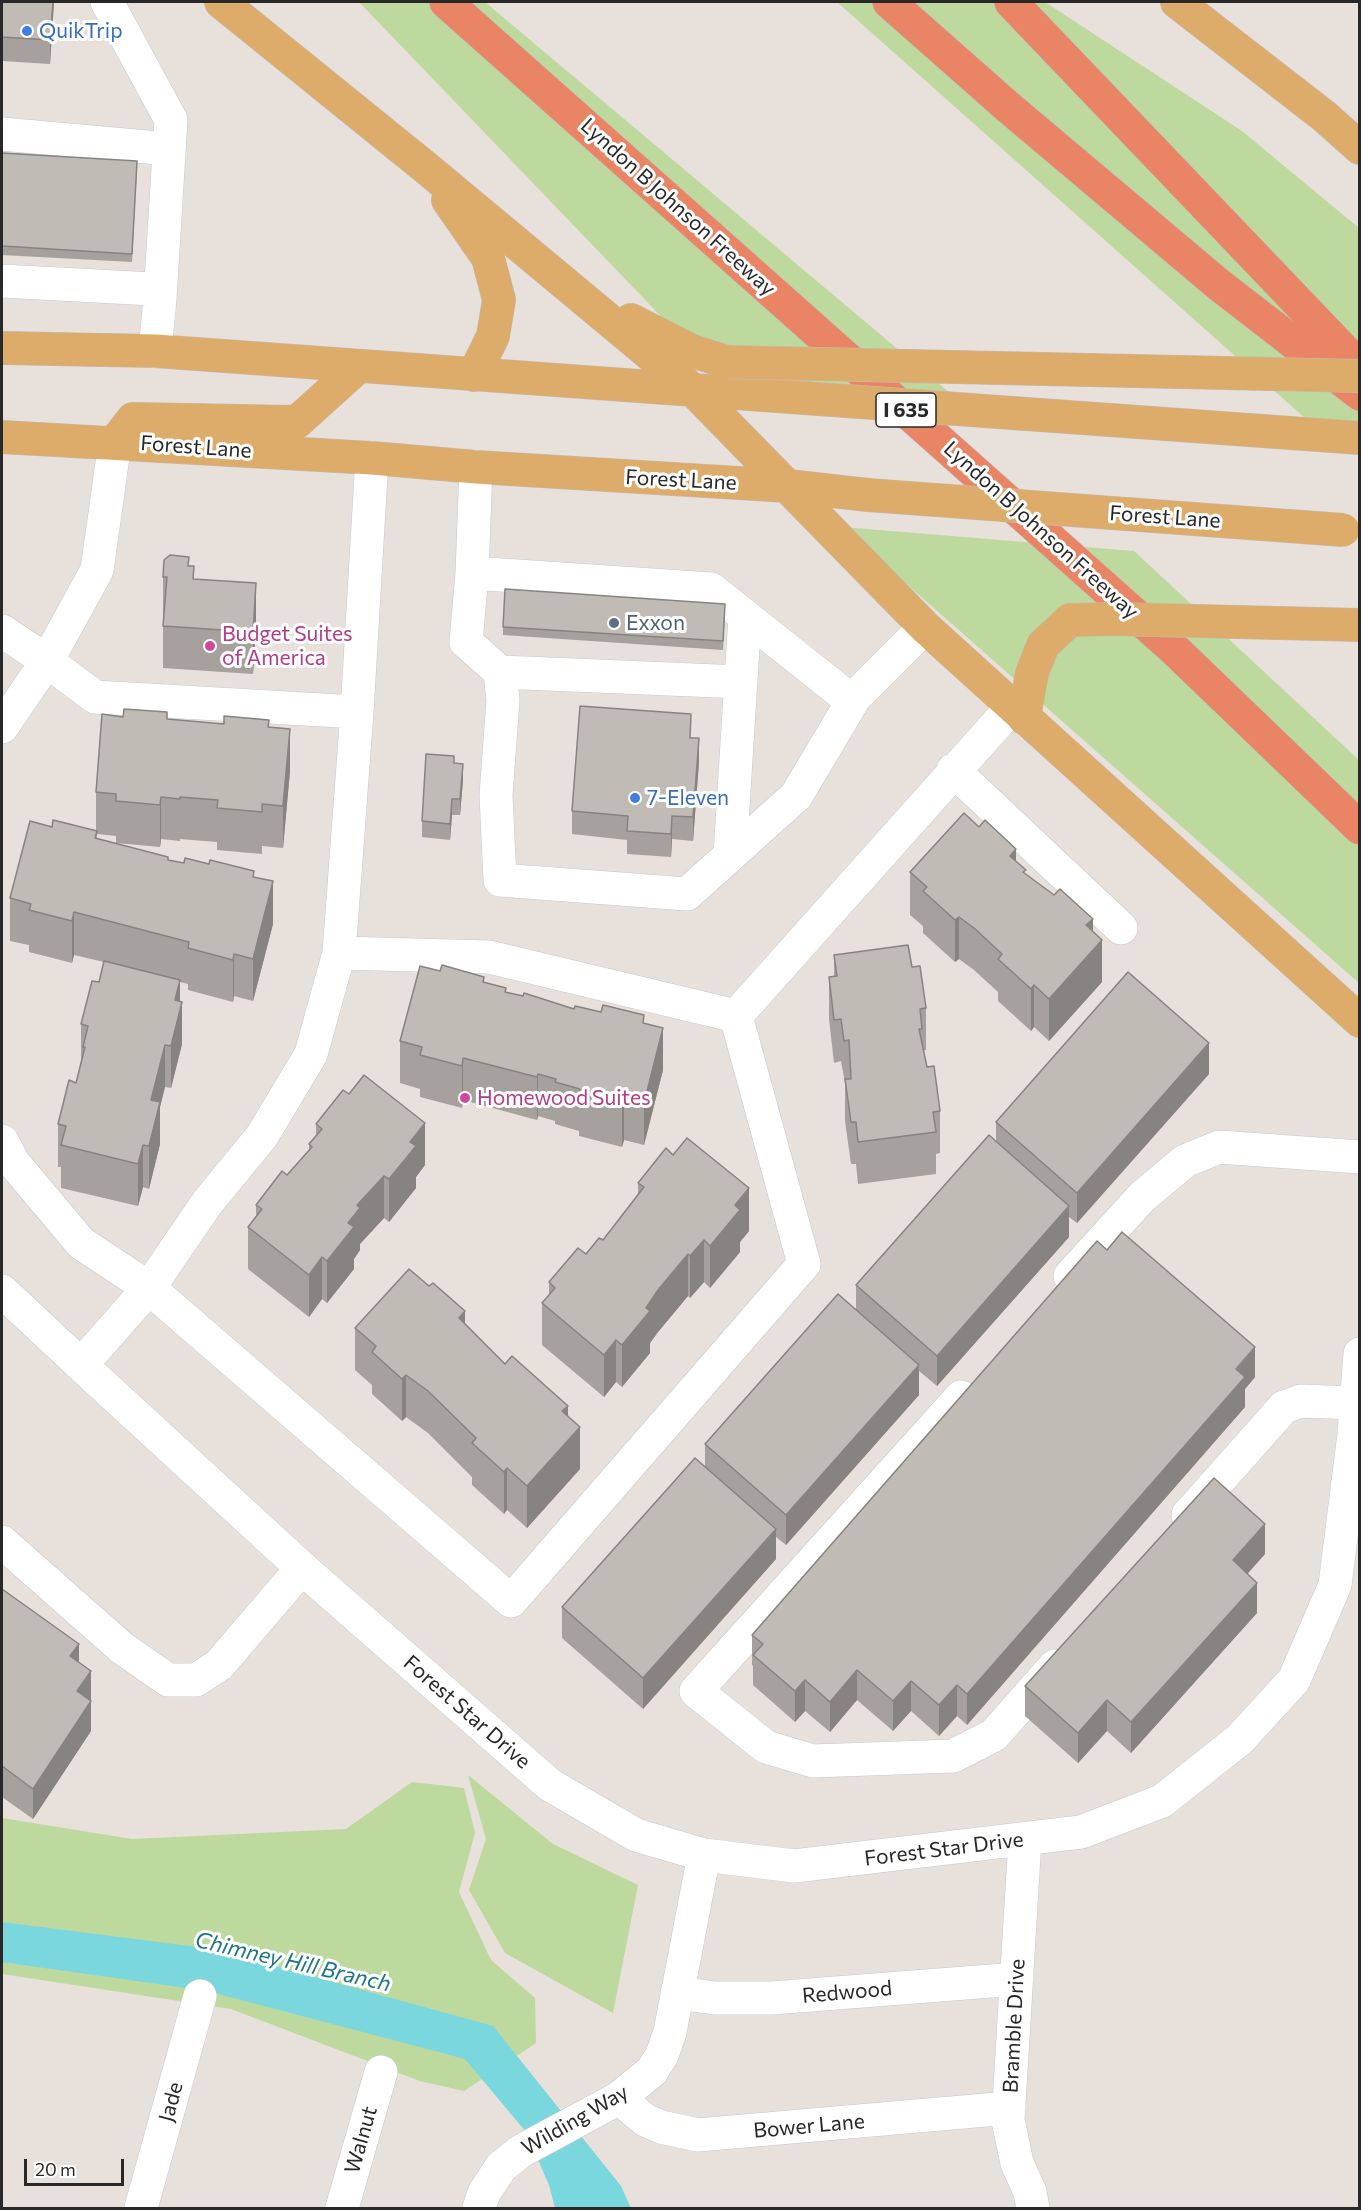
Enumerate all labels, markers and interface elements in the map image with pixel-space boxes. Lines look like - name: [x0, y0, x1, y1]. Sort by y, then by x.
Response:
- place label: QuikTrip: [39, 18, 123, 44]
- marker: QuikTrip: [20, 24, 34, 38]
- street label: Lyndon B Johnson Freeway: [575, 113, 781, 301]
- road number: I 635: [876, 393, 936, 427]
- street label: Forest Lane: [140, 431, 252, 463]
- street label: Lyndon B Johnson Freeway: [938, 436, 1144, 624]
- street label: Forest Lane: [625, 464, 737, 496]
- street label: Forest Lane: [1109, 501, 1221, 533]
- place label: Exxon: [626, 610, 685, 636]
- marker: Exxon: [607, 616, 621, 630]
- place label: Budget Suites of America: [222, 621, 353, 671]
- marker: Budget Suites of America: [203, 639, 217, 653]
- place label: 7-Eleven: [647, 785, 729, 811]
- marker: 7-Eleven: [628, 791, 642, 805]
- place label: Homewood Suites: [477, 1085, 651, 1111]
- marker: Homewood Suites: [458, 1091, 472, 1105]
- street label: Forest Star Drive: [398, 1650, 536, 1774]
- street label: Forest Star Drive: [863, 1827, 1025, 1871]
- water label: Chimney Hill Branch: [193, 1927, 393, 1997]
- street label: Bramble Drive: [998, 1958, 1030, 2094]
- street label: Redwood: [801, 1976, 893, 2008]
- street label: Jade: [154, 2079, 188, 2125]
- street label: Wilding Way: [517, 2079, 633, 2161]
- street label: Walnut: [339, 2103, 383, 2177]
- street label: Bower Lane: [752, 2109, 866, 2143]
- scale bar: [27, 2147, 128, 2185]
- text: 20 m: [35, 2158, 76, 2180]

